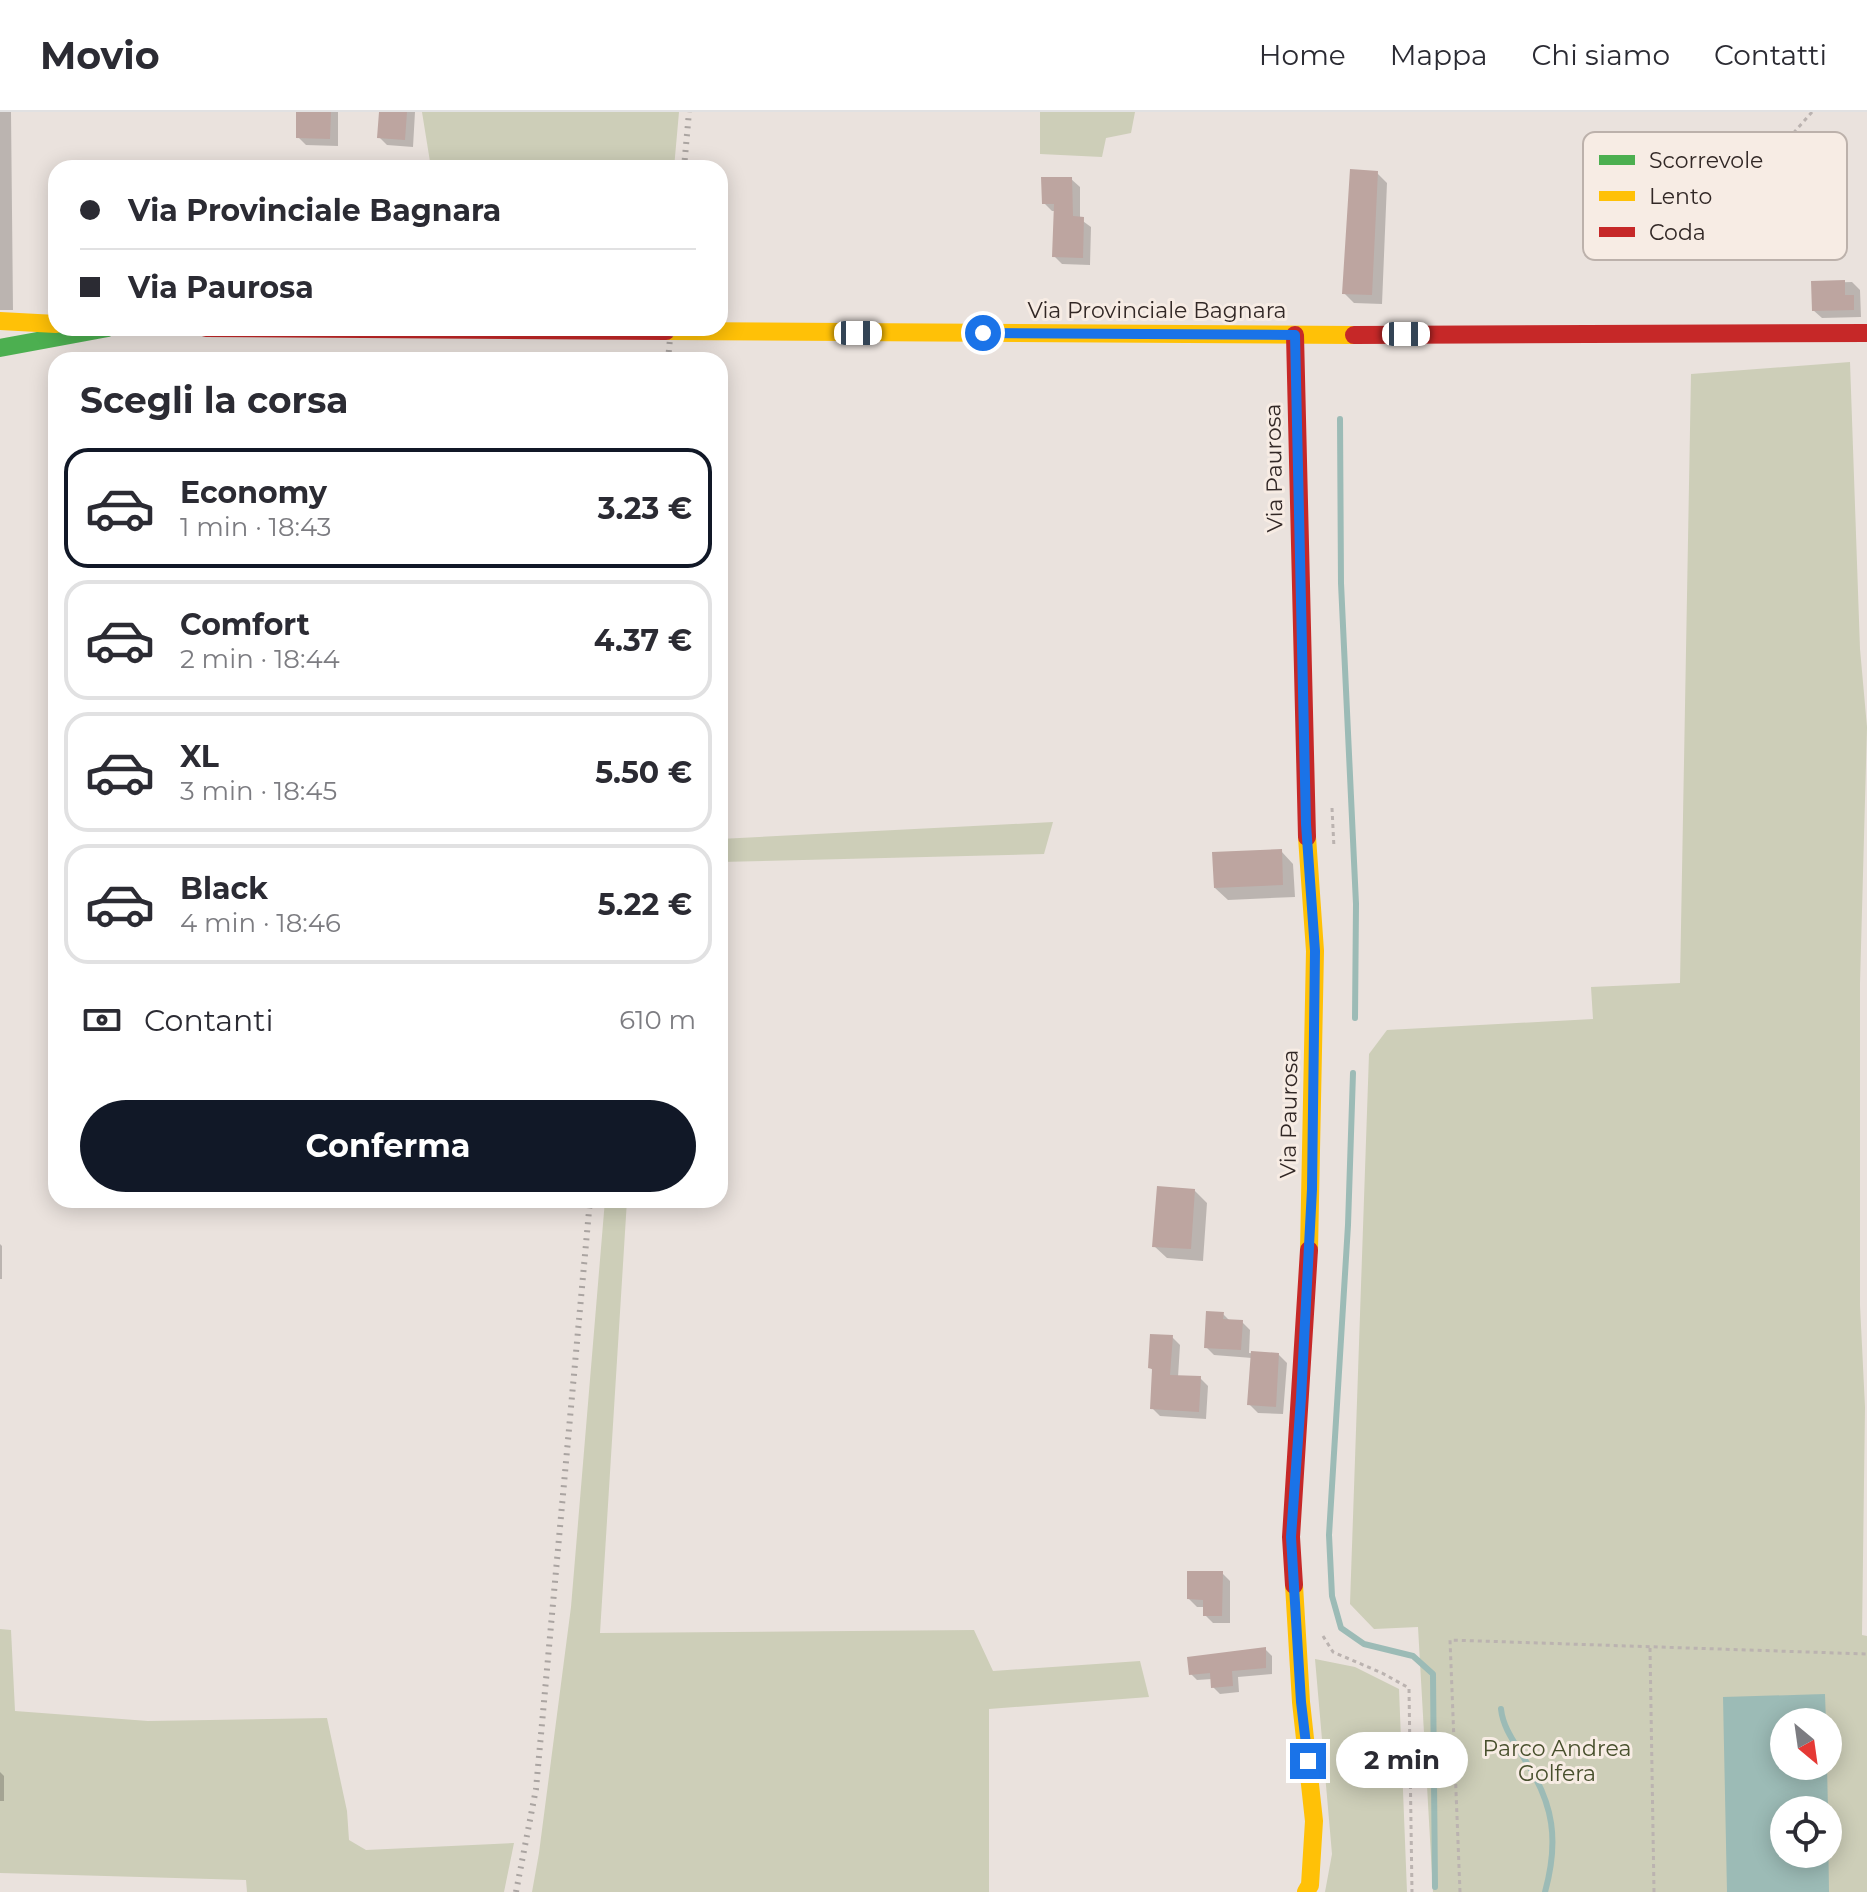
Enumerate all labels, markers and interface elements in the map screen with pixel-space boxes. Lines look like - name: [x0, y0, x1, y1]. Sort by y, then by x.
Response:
- text: Movio: [40, 32, 160, 79]
- text: Home: [1259, 38, 1346, 72]
- text: Mappa: [1390, 38, 1487, 72]
- text: Chi siamo: [1531, 38, 1670, 72]
- text: Contatti: [1714, 38, 1827, 72]
- legend: [1583, 132, 1847, 260]
- text: Scorrevole: [1649, 147, 1763, 174]
- text: Lento: [1649, 183, 1712, 210]
- text: Via Provinciale Bagnara: [128, 192, 501, 229]
- text: Coda: [1649, 219, 1706, 246]
- text: Via Paurosa: [128, 269, 314, 306]
- street label: Via Provinciale Bagnara: [1027, 297, 1287, 324]
- route start: [965, 315, 1001, 351]
- car: [834, 321, 882, 345]
- car: [1382, 322, 1430, 346]
- text: Scegli la corsa: [80, 378, 348, 422]
- street label: Via Paurosa: [1259, 403, 1289, 533]
- icon: car: [84, 472, 156, 544]
- text: Economy: [180, 474, 327, 511]
- text: 3.23 €: [598, 490, 692, 527]
- text: 1 min · 18:43: [180, 511, 331, 543]
- icon: car: [84, 604, 156, 676]
- text: Comfort: [180, 606, 310, 643]
- text: 4.37 €: [594, 622, 692, 659]
- text: 2 min · 18:44: [180, 643, 340, 675]
- icon: car: [84, 736, 156, 808]
- text: XL: [180, 738, 219, 775]
- text: 5.50 €: [595, 754, 692, 791]
- text: 3 min · 18:45: [180, 775, 337, 807]
- icon: car: [84, 868, 156, 940]
- text: Black: [180, 870, 268, 907]
- text: 5.22 €: [598, 886, 692, 923]
- text: 4 min · 18:46: [180, 907, 341, 939]
- icon: cash: [80, 998, 124, 1042]
- text: Contanti: [144, 1002, 274, 1039]
- text: 610 m: [619, 1004, 696, 1036]
- street label: Via Paurosa: [1274, 1049, 1304, 1179]
- button: Conferma: [80, 1100, 696, 1192]
- north arrow: [1770, 1708, 1842, 1780]
- map controls: [1770, 1708, 1842, 1868]
- callout: 2 min: [1336, 1733, 1468, 1789]
- park label: Parco Andrea Golfera: [1483, 1735, 1631, 1787]
- route end: [1290, 1743, 1326, 1779]
- text: 2 min: [1364, 1744, 1440, 1776]
- button: locate: [1770, 1796, 1842, 1868]

